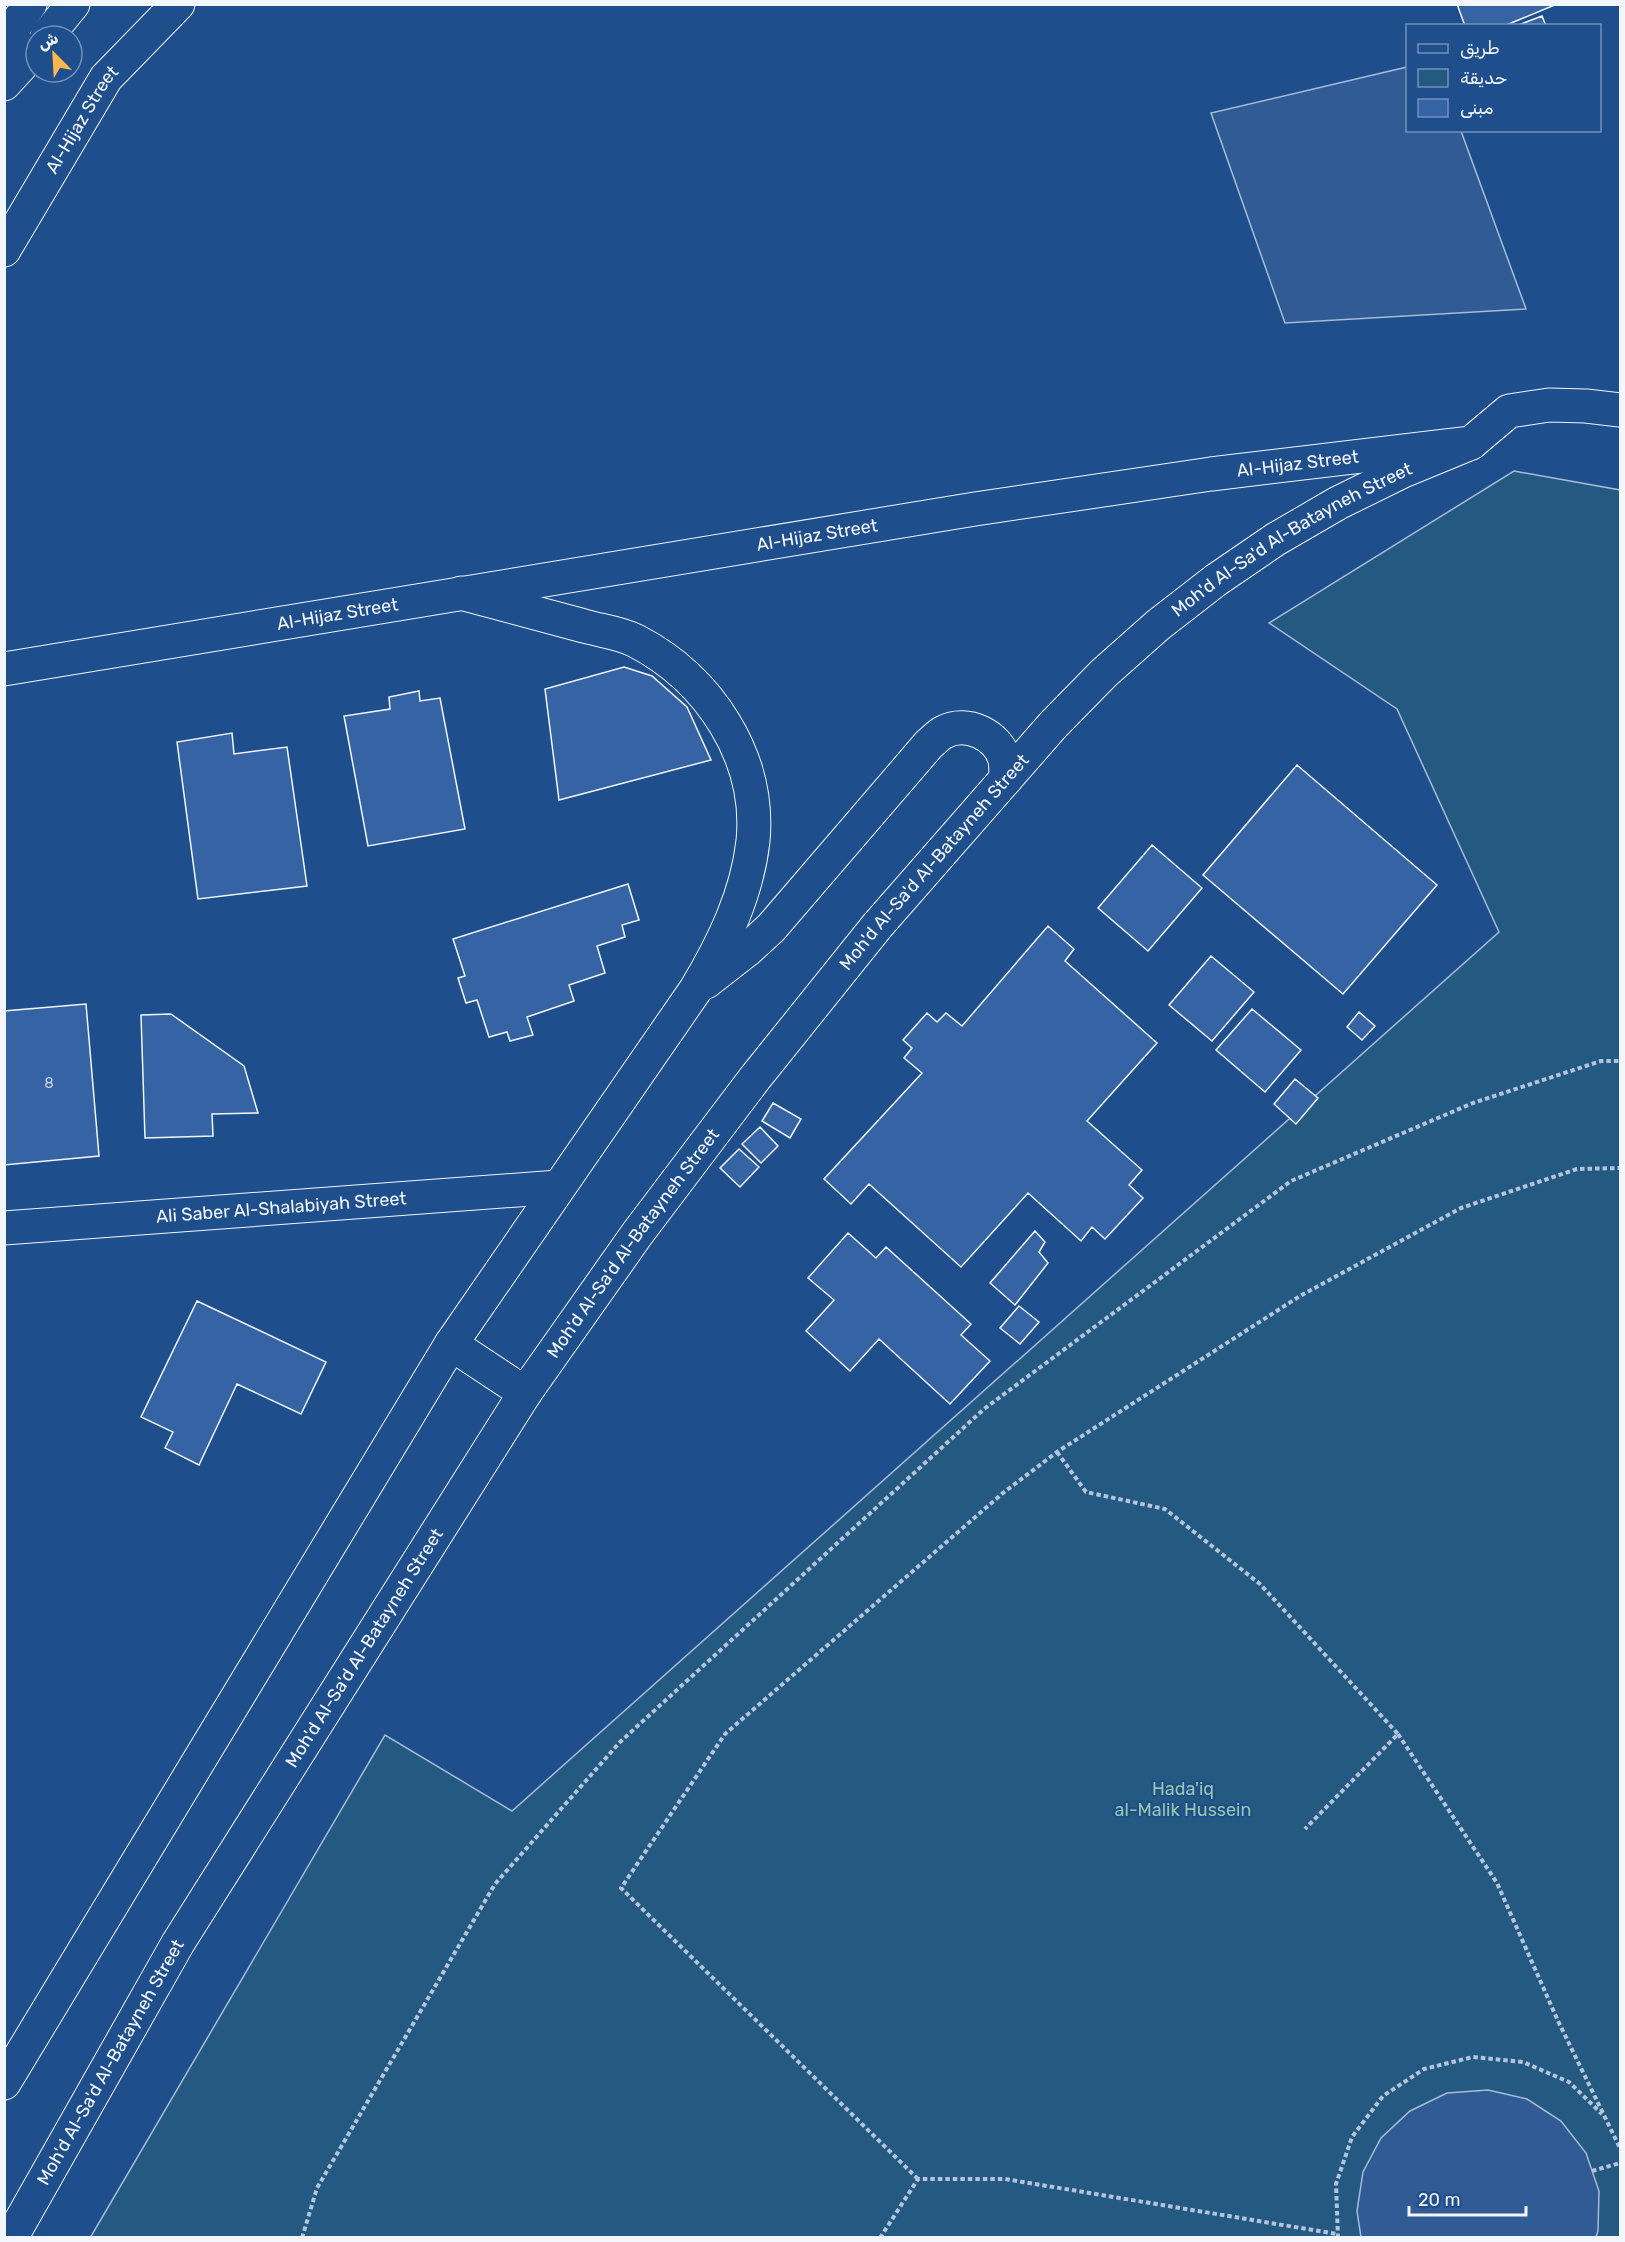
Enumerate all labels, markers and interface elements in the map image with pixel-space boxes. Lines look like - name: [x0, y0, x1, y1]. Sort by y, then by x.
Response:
- north arrow: [24, 24, 84, 84]
- legend: [1406, 24, 1601, 132]
- text: ش: [35, 28, 61, 54]
- text: طريق: [1460, 37, 1500, 59]
- street label: Al-Hijaz Street: [41, 61, 123, 178]
- text: حديقة: [1460, 67, 1507, 89]
- text: مبنى: [1460, 97, 1494, 119]
- street label: Al-Hijaz Street: [1236, 445, 1360, 482]
- street label: Moh'd Al-Sa'd Al-Batayneh Street: [1167, 458, 1415, 621]
- street label: Al-Hijaz Street: [755, 514, 879, 556]
- street label: Al-Hijaz Street: [275, 593, 400, 635]
- street label: Moh'd Al-Sa'd Al-Batayneh Street: [835, 749, 1034, 975]
- house number: 8: [44, 1074, 54, 1092]
- street label: Moh'd Al-Sa'd Al-Batayneh Street: [542, 1124, 724, 1362]
- street label: Ali Saber Al-Shalabiyah Street: [155, 1187, 407, 1228]
- street label: Moh'd Al-Sa'd Al-Batayneh Street: [281, 1524, 448, 1772]
- park label: Hada'iq al-Malik Hussein: [1115, 1778, 1251, 1821]
- street label: Moh'd Al-Sa'd Al-Batayneh Street: [32, 1936, 189, 2189]
- scale bar: [1409, 2179, 1526, 2217]
- text: 20 m: [1418, 2189, 1460, 2211]

